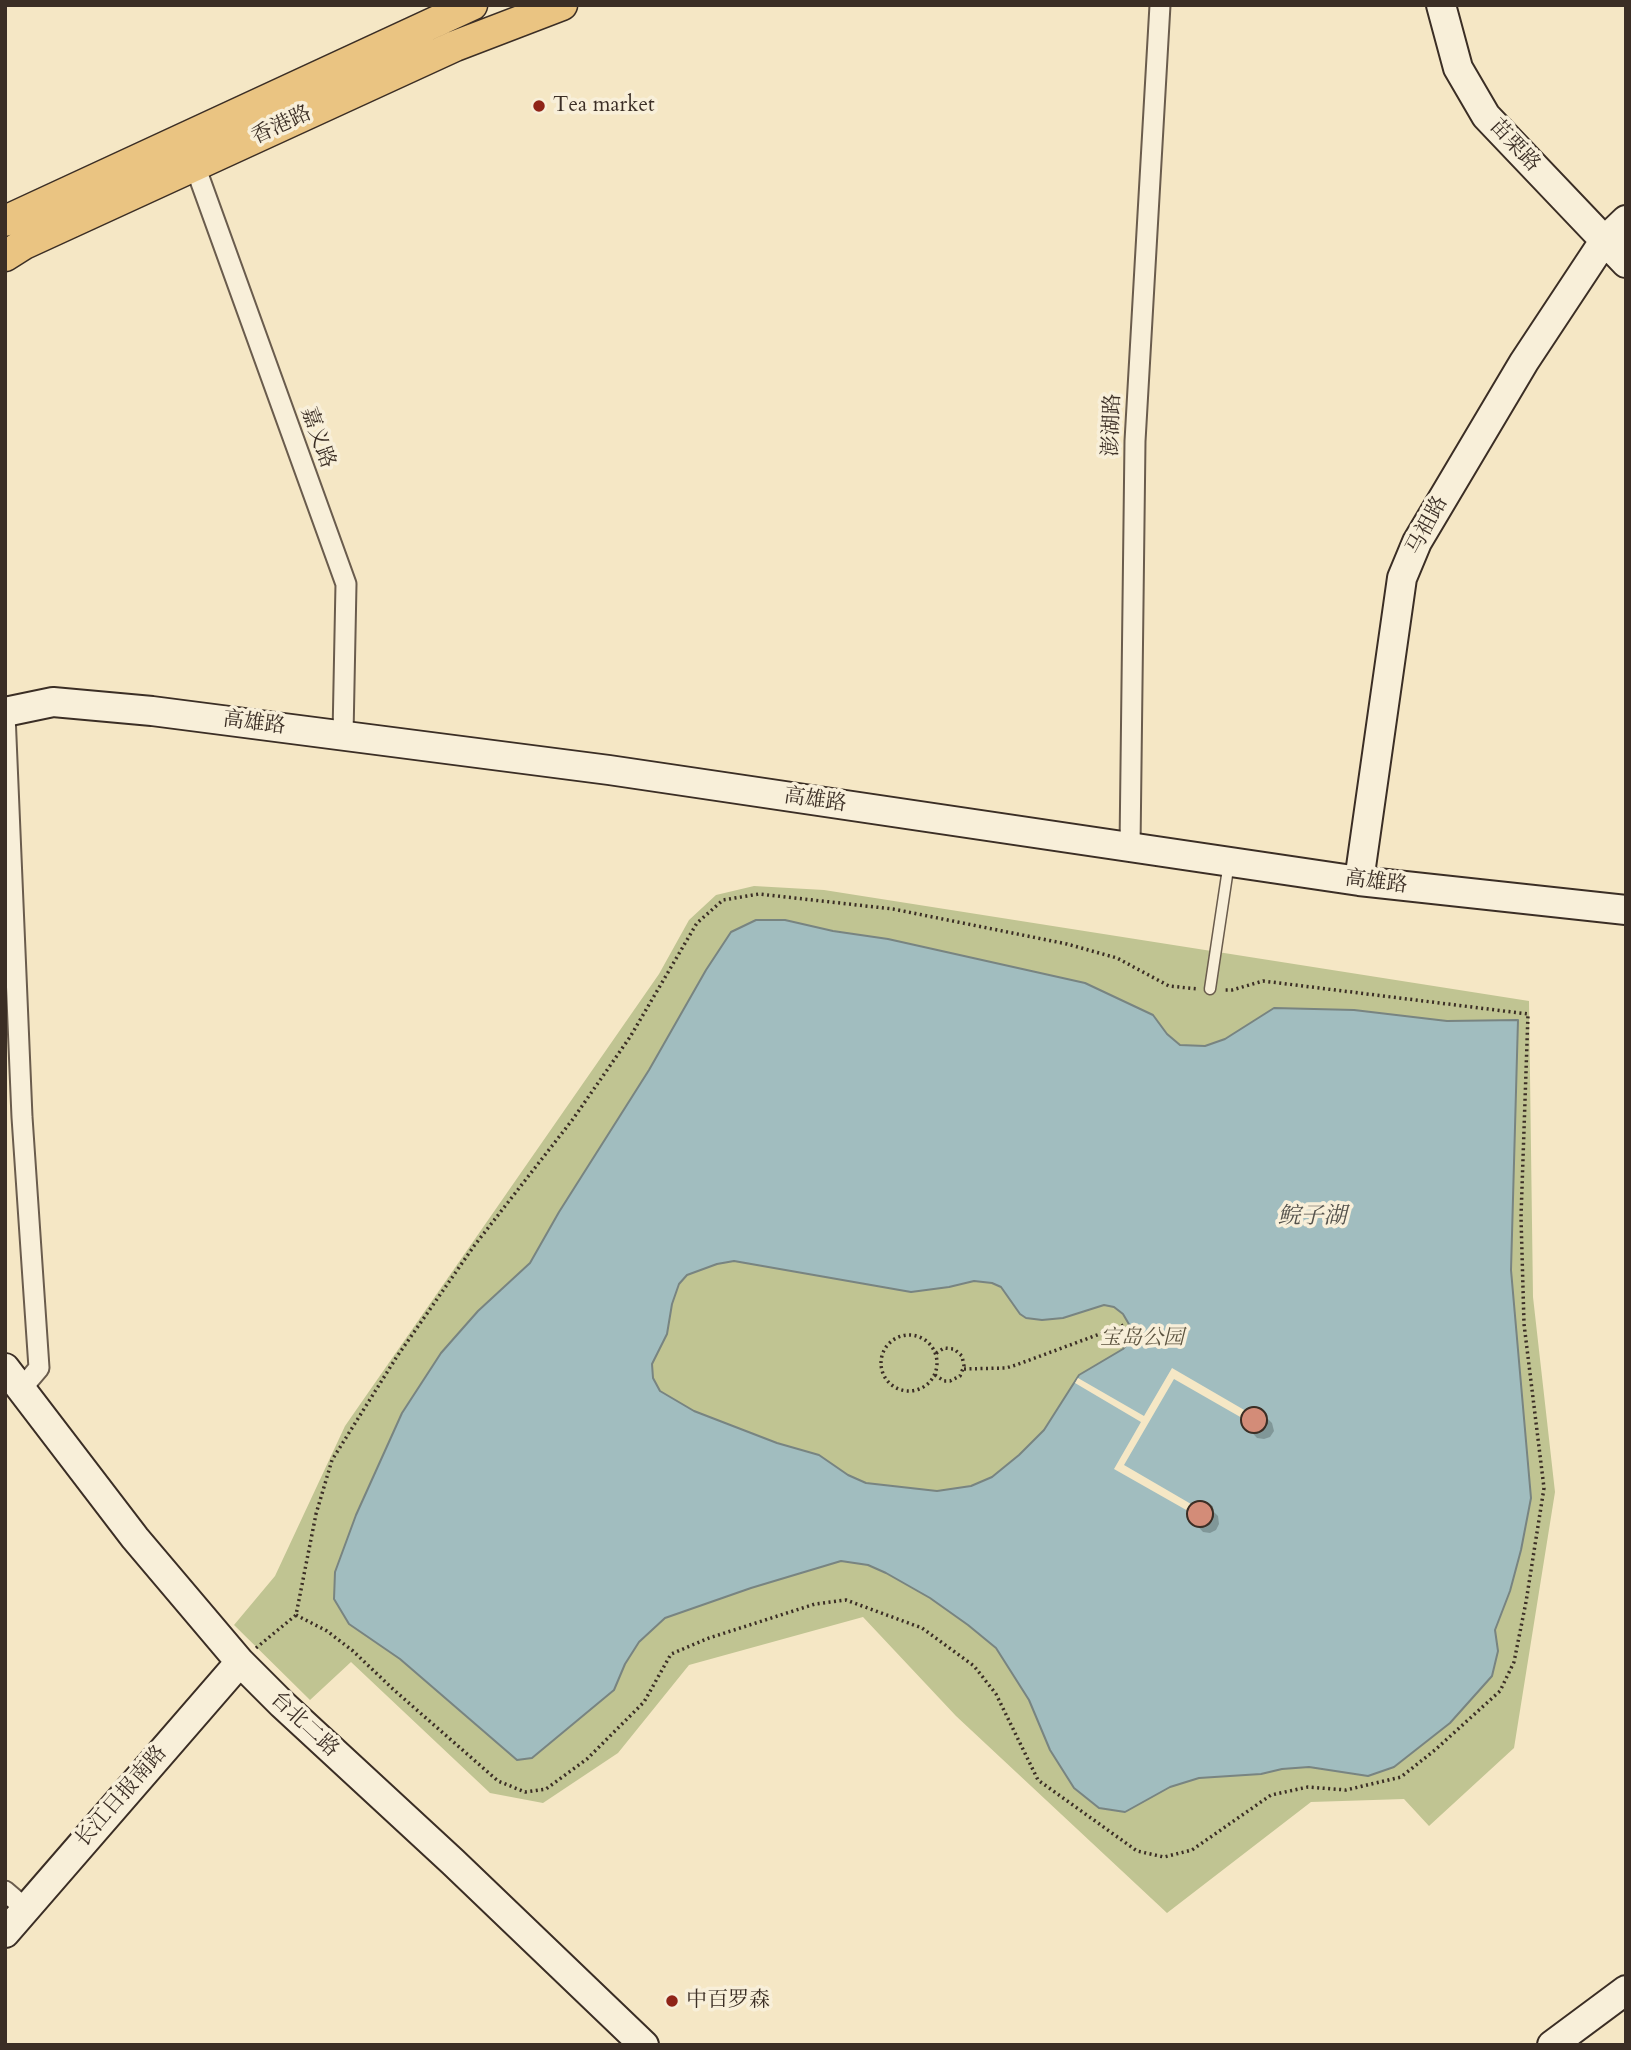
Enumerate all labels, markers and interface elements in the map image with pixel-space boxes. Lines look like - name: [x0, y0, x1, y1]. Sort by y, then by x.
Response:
- place label: Tea market: [553, 93, 655, 119]
- marker: Tea market: [531, 98, 547, 114]
- street label: 香港路: [248, 101, 316, 151]
- street label: 苗栗路: [1483, 114, 1545, 178]
- street label: 澎湖路: [1099, 393, 1127, 457]
- street label: 嘉义路: [294, 404, 340, 472]
- street label: 马祖路: [1402, 492, 1454, 560]
- street label: 高雄路: [221, 708, 287, 740]
- street label: 高雄路: [782, 784, 848, 818]
- street label: 高雄路: [1343, 867, 1409, 899]
- water label: 鲩子湖: [1278, 1204, 1346, 1232]
- park label: 宝岛公园: [1100, 1326, 1184, 1352]
- street label: 台北二路: [265, 1687, 343, 1763]
- street label: 长江日报南路: [71, 1741, 173, 1853]
- place label: 中百罗森: [686, 1988, 770, 2014]
- marker: 中百罗森: [664, 1993, 680, 2009]

